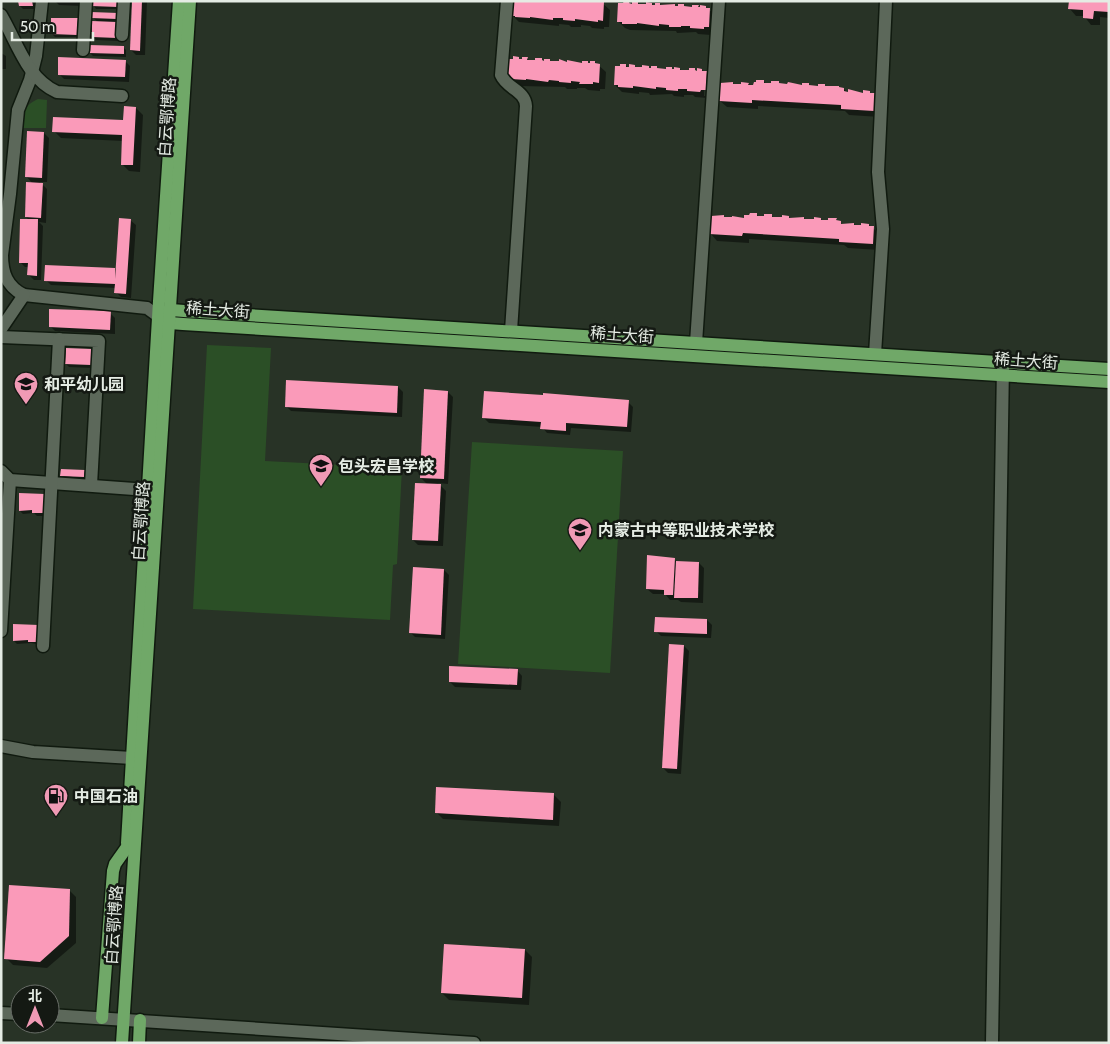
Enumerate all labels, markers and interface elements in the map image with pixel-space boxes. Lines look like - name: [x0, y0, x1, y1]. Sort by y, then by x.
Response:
- scale bar: [12, 10, 94, 42]
- text: 50 m: [20, 18, 55, 36]
- street label: 白云鄂博路: [155, 76, 179, 158]
- street label: 稀土大街: [185, 298, 251, 322]
- street label: 稀土大街: [589, 323, 655, 347]
- street label: 稀土大街: [993, 349, 1059, 373]
- school or university icon: 和平幼儿园: [13, 371, 39, 405]
- place label: 和平幼儿园: [44, 375, 124, 394]
- school or university icon: 包头宏昌学校: [308, 453, 334, 487]
- place label: 包头宏昌学校: [338, 457, 435, 476]
- street label: 白云鄂博路: [129, 480, 153, 562]
- school or university icon: 内蒙古中等职业技术学校: [567, 517, 593, 551]
- place label: 内蒙古中等职业技术学校: [598, 521, 775, 540]
- fuel station icon: 中国石油: [43, 783, 69, 817]
- place label: 中国石油: [74, 787, 138, 806]
- street label: 白云鄂博路: [102, 884, 126, 966]
- north arrow: [10, 984, 60, 1034]
- text: 北: [28, 987, 42, 1005]

